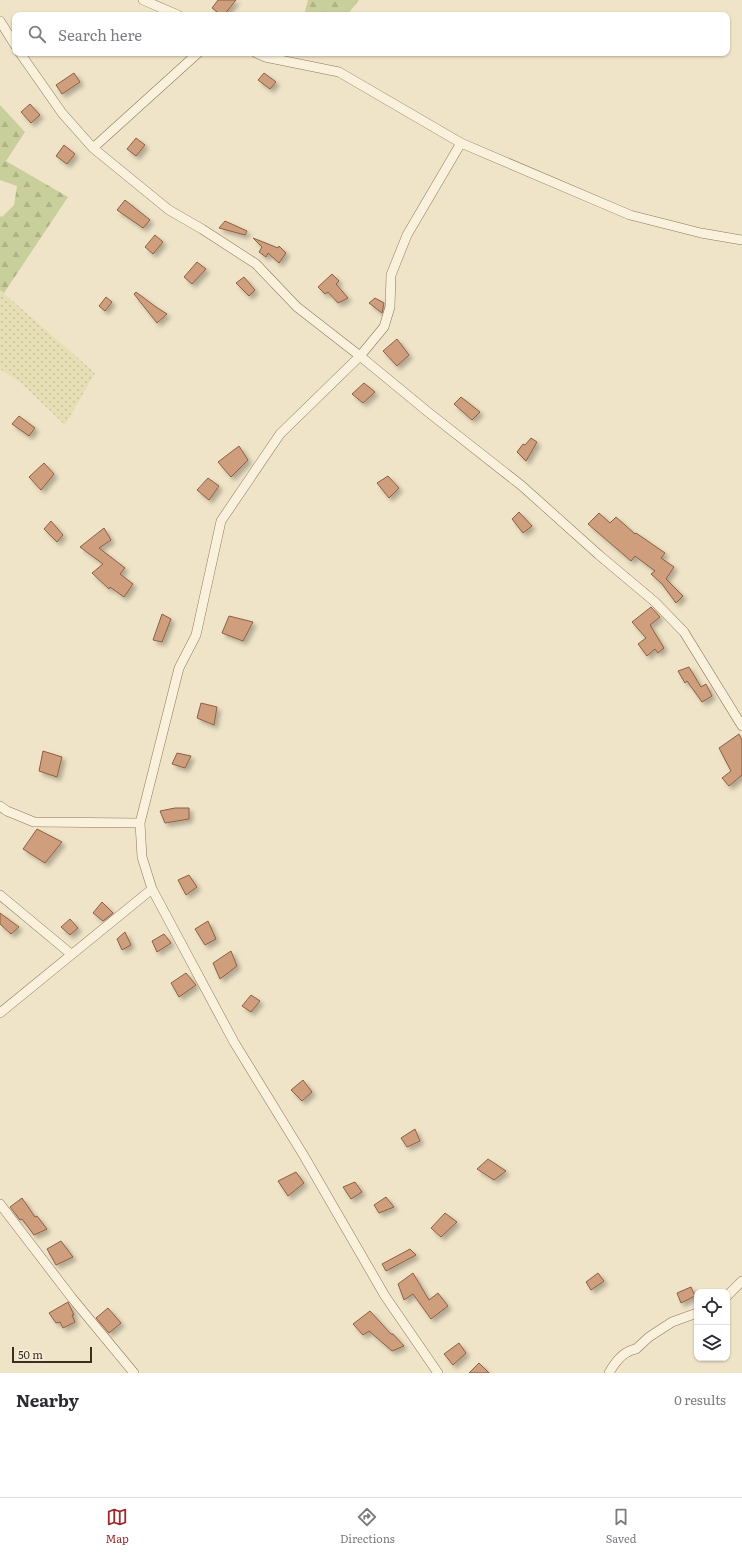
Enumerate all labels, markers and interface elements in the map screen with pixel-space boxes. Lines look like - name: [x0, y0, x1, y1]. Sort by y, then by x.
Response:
- search box: [12, 12, 730, 56]
- icon: search: [26, 23, 48, 45]
- text: Search here: [58, 23, 142, 46]
- map controls: [694, 1289, 730, 1361]
- button: locate: [694, 1289, 730, 1325]
- button: layers: [694, 1325, 730, 1361]
- scale bar: [12, 1345, 92, 1364]
- text: 50 m: [18, 1346, 43, 1362]
- text: Nearby: [16, 1387, 79, 1412]
- text: 0 results: [674, 1390, 726, 1409]
- tab: Map: [105, 1506, 129, 1546]
- tab: Directions: [340, 1506, 395, 1546]
- tab: Saved: [606, 1506, 636, 1546]

